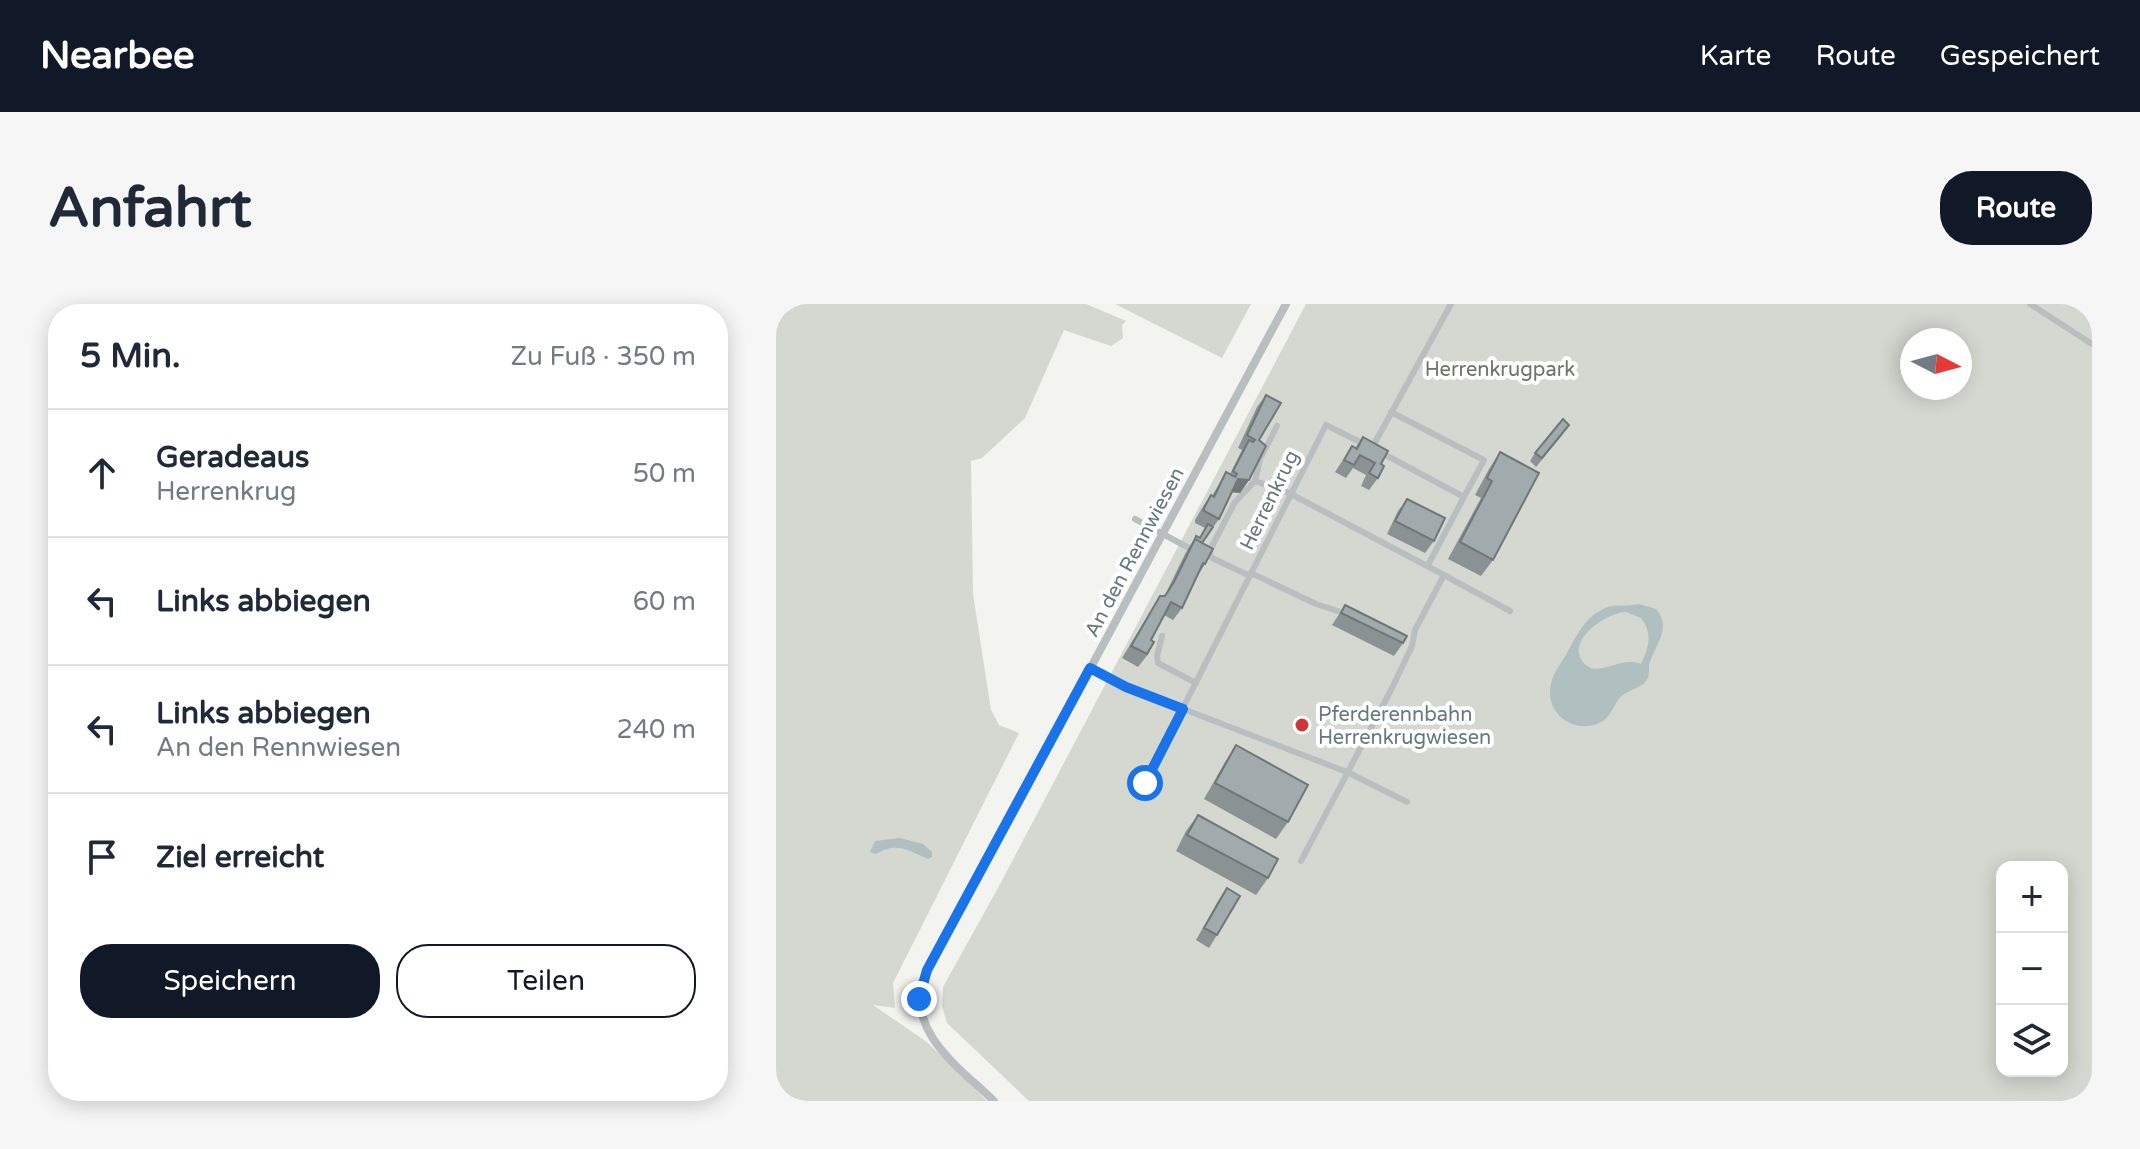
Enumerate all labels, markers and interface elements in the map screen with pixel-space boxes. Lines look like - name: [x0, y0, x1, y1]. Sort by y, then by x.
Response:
- text: Nearbee: [40, 33, 194, 79]
- text: Karte: [1700, 39, 1771, 73]
- text: Route: [1815, 39, 1896, 73]
- text: Gespeichert: [1940, 39, 2100, 73]
- button: Route: [1940, 171, 2092, 245]
- text: Anfahrt: [48, 175, 252, 242]
- north arrow: [1900, 328, 1972, 400]
- text: 5 Min.: [80, 336, 181, 377]
- text: Zu Fuß · 350 m: [510, 341, 696, 372]
- park label: Herrenkrugpark: [1425, 358, 1575, 382]
- text: Geradeaus: [156, 439, 309, 476]
- street label: Herrenkrug: [1235, 447, 1304, 554]
- icon: ahead: [80, 451, 124, 495]
- text: 50 m: [633, 458, 696, 489]
- street label: An den Rennwiesen: [1080, 464, 1190, 641]
- text: Herrenkrug: [156, 476, 296, 507]
- icon: left: [80, 579, 124, 623]
- text: Links abbiegen: [156, 583, 371, 620]
- text: 60 m: [633, 586, 696, 617]
- text: Links abbiegen: [156, 695, 371, 732]
- place label: Pferderennbahn Herrenkrugwiesen: [1318, 703, 1491, 750]
- icon: left: [80, 707, 124, 751]
- text: 240 m: [616, 714, 696, 745]
- marker: Pferderennbahn Herrenkrugwiesen: [1293, 716, 1311, 734]
- text: An den Rennwiesen: [156, 732, 401, 763]
- route start: [1127, 765, 1163, 801]
- icon: arrive: [80, 835, 124, 879]
- text: Ziel erreicht: [156, 839, 324, 876]
- map controls: [1996, 861, 2068, 1077]
- button: +: [1996, 861, 2068, 933]
- button: −: [1996, 933, 2068, 1005]
- button: Speichern: [80, 944, 380, 1018]
- button: Teilen: [396, 944, 696, 1018]
- route end: [901, 981, 937, 1017]
- button: layers: [1996, 1005, 2068, 1077]

